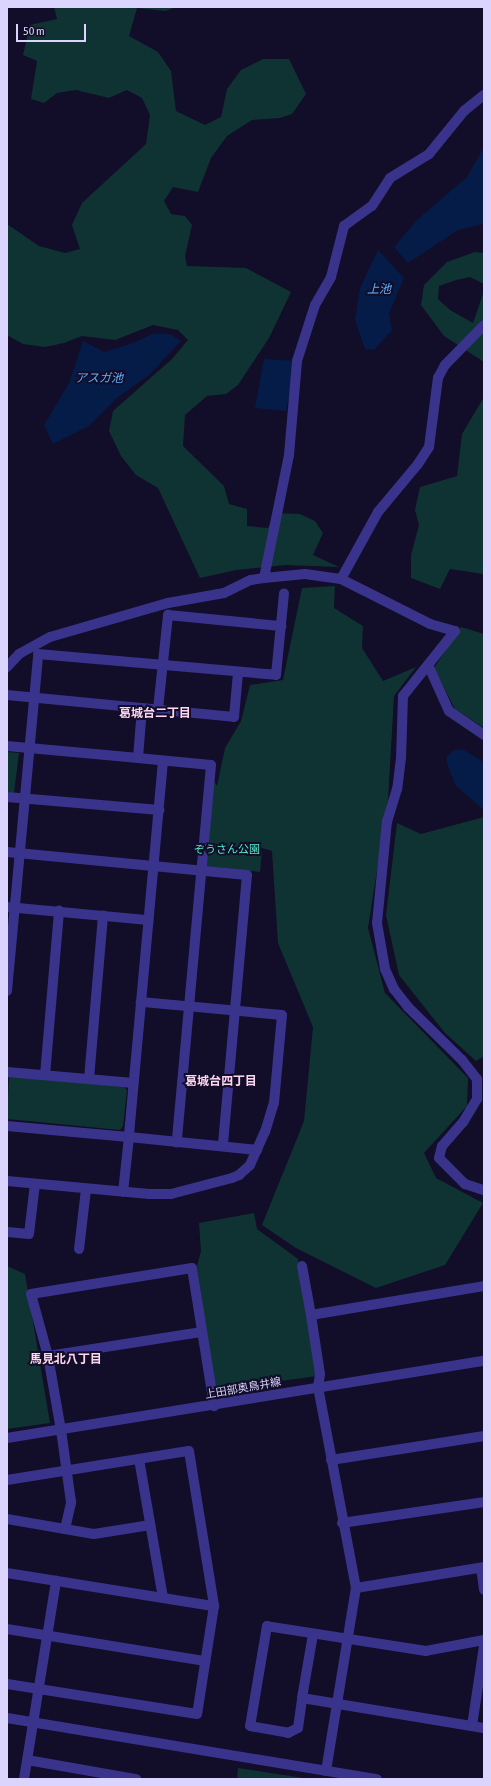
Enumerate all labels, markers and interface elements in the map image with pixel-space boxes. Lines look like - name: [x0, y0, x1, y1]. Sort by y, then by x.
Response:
- scale bar: [18, 16, 88, 42]
- text: 50 m: [23, 24, 45, 38]
- water label: 上池: [367, 283, 391, 297]
- water label: アスガ池: [75, 372, 123, 386]
- district label: 葛城台二丁目: [119, 707, 191, 721]
- park label: ぞうさん公園: [194, 842, 260, 856]
- district label: 葛城台四丁目: [185, 1075, 257, 1089]
- district label: 馬見北八丁目: [30, 1353, 102, 1367]
- street label: 上田部奥鳥井線: [204, 1375, 282, 1401]

